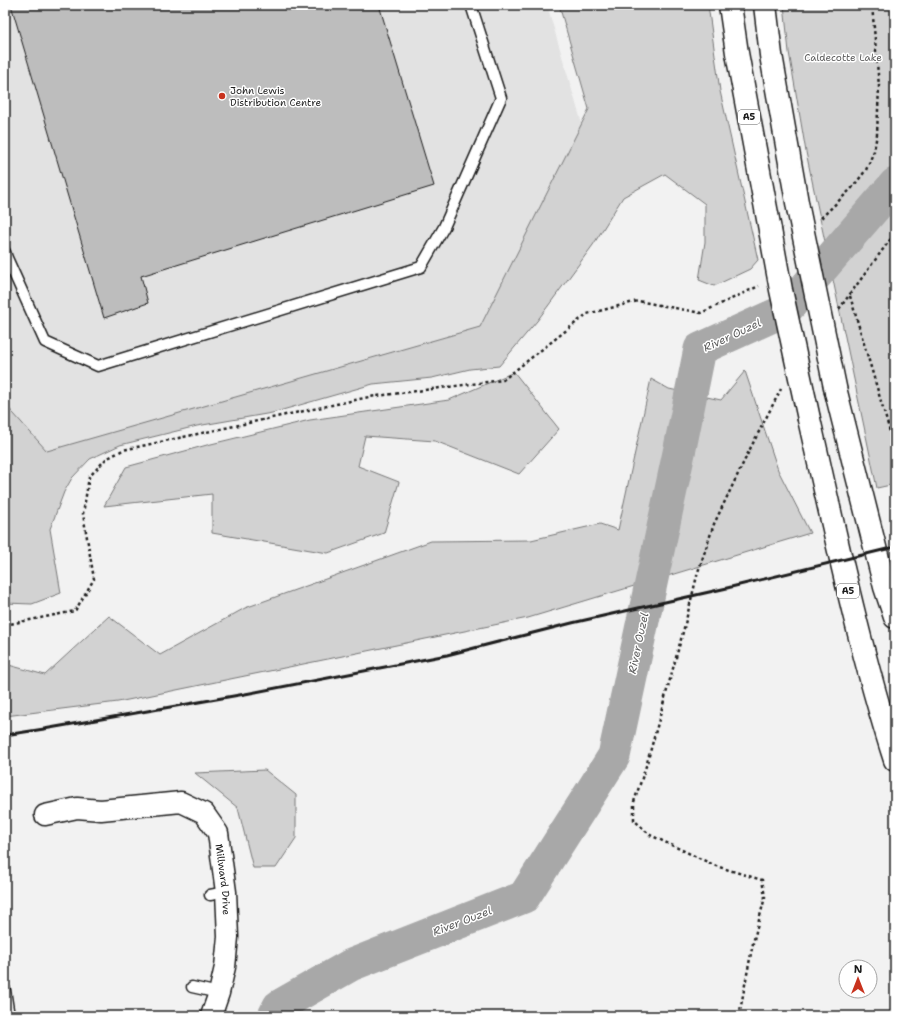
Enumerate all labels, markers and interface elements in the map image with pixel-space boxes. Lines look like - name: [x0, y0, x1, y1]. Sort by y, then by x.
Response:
- park label: Caldecotte Lake: [804, 51, 882, 64]
- place label: John Lewis Distribution Centre: [230, 84, 321, 109]
- marker: John Lewis Distribution Centre: [217, 91, 227, 101]
- road number: A5: [738, 110, 760, 124]
- water label: River Ouzel: [701, 315, 764, 355]
- road number: A5: [837, 584, 859, 598]
- water label: River Ouzel: [625, 611, 652, 675]
- street label: Millward Drive: [213, 843, 233, 916]
- water label: River Ouzel: [431, 903, 494, 940]
- north arrow: [838, 959, 878, 999]
- text: N: [854, 962, 863, 977]

